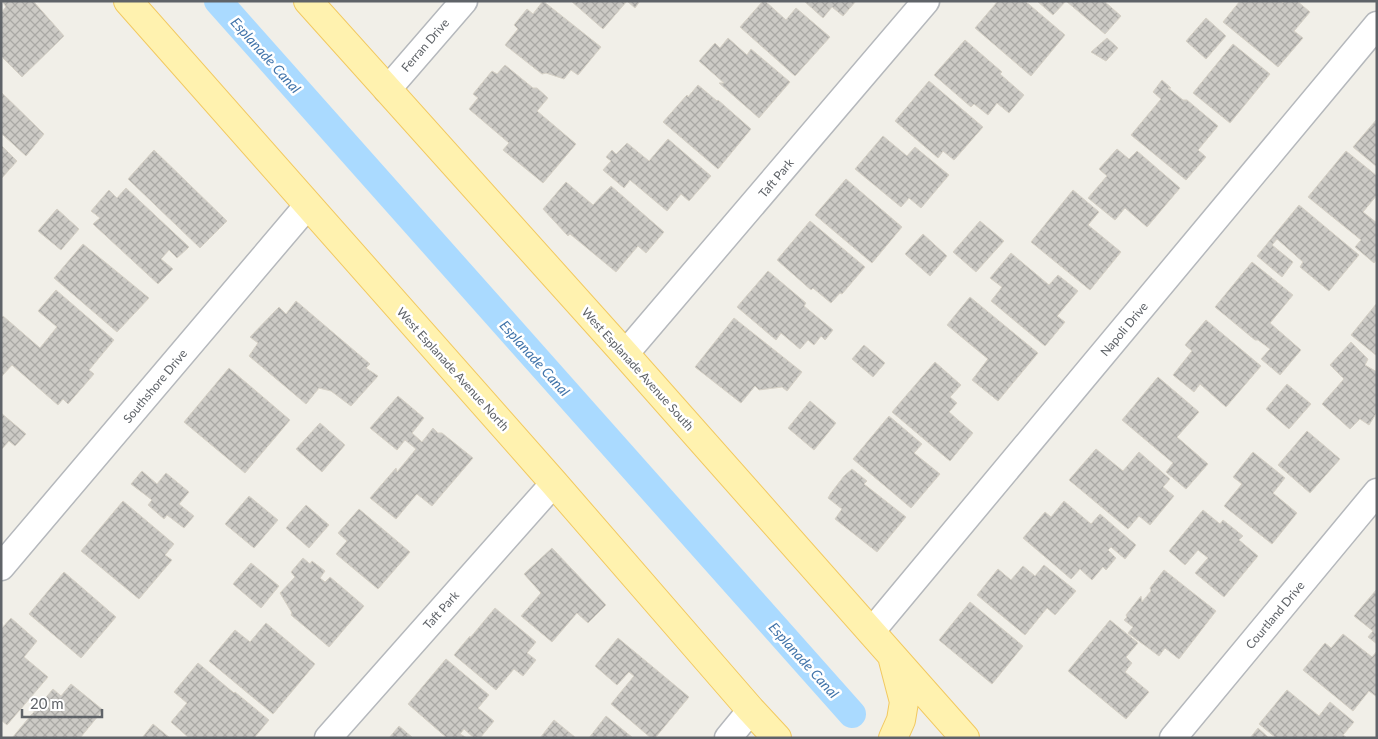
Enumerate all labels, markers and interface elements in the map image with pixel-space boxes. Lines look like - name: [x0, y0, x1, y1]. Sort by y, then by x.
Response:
- water label: Esplanade Canal: [227, 14, 305, 96]
- street label: Ferran Drive: [398, 15, 452, 75]
- street label: Taft Park: [755, 155, 797, 201]
- street label: Napoli Drive: [1097, 299, 1151, 359]
- street label: West Esplanade Avenue North: [394, 304, 512, 434]
- street label: West Esplanade Avenue South: [579, 304, 697, 434]
- water label: Esplanade Canal: [496, 317, 574, 399]
- street label: Southshore Drive: [120, 346, 190, 426]
- street label: Courtland Drive: [1242, 578, 1308, 652]
- street label: Taft Park: [420, 587, 463, 632]
- water label: Esplanade Canal: [765, 619, 843, 701]
- scale bar: [22, 686, 102, 718]
- text: 20 m: [30, 694, 64, 712]

